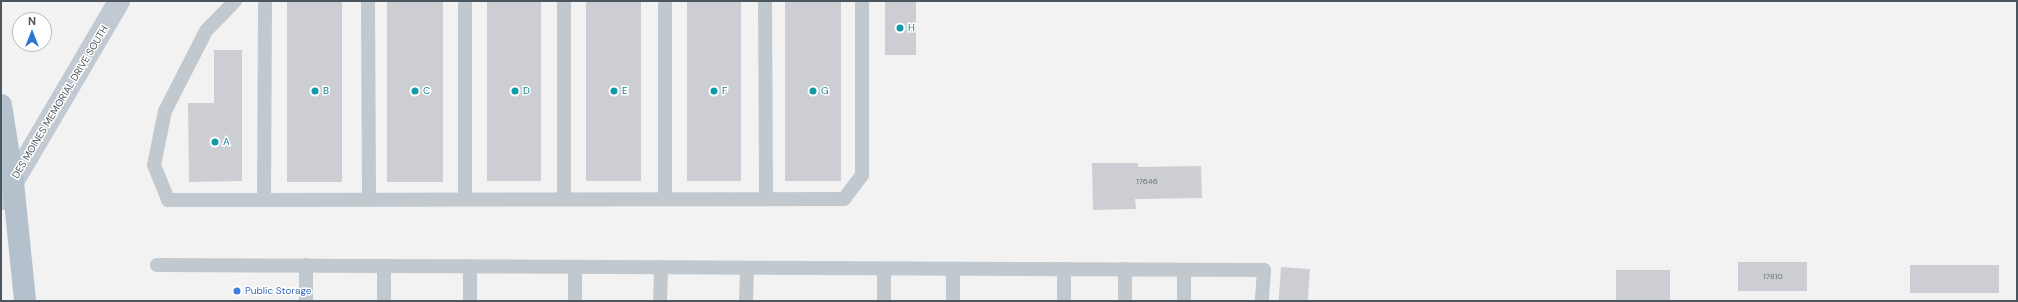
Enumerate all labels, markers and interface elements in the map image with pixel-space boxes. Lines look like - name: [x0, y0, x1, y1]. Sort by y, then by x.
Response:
- north arrow: [12, 12, 52, 52]
- text: N: [28, 14, 36, 28]
- place label: H: [908, 22, 915, 34]
- street label: DES MOINES MEMORIAL DRIVE SOUTH: [9, 23, 111, 181]
- marker: H: [895, 23, 905, 33]
- place label: B: [323, 85, 329, 97]
- place label: C: [423, 85, 430, 97]
- place label: D: [523, 85, 530, 97]
- place label: E: [622, 85, 628, 97]
- place label: F: [722, 85, 727, 97]
- place label: G: [821, 85, 829, 97]
- marker: B: [310, 86, 320, 96]
- marker: C: [410, 86, 420, 96]
- marker: D: [510, 86, 520, 96]
- marker: E: [609, 86, 619, 96]
- marker: F: [709, 86, 719, 96]
- marker: G: [808, 86, 818, 96]
- place label: A: [223, 136, 230, 148]
- marker: A: [210, 137, 220, 147]
- house number: 17646: [1136, 177, 1158, 187]
- house number: 17810: [1763, 272, 1783, 282]
- place label: Public Storage: [245, 285, 312, 297]
- marker: Public Storage: [232, 286, 242, 296]

